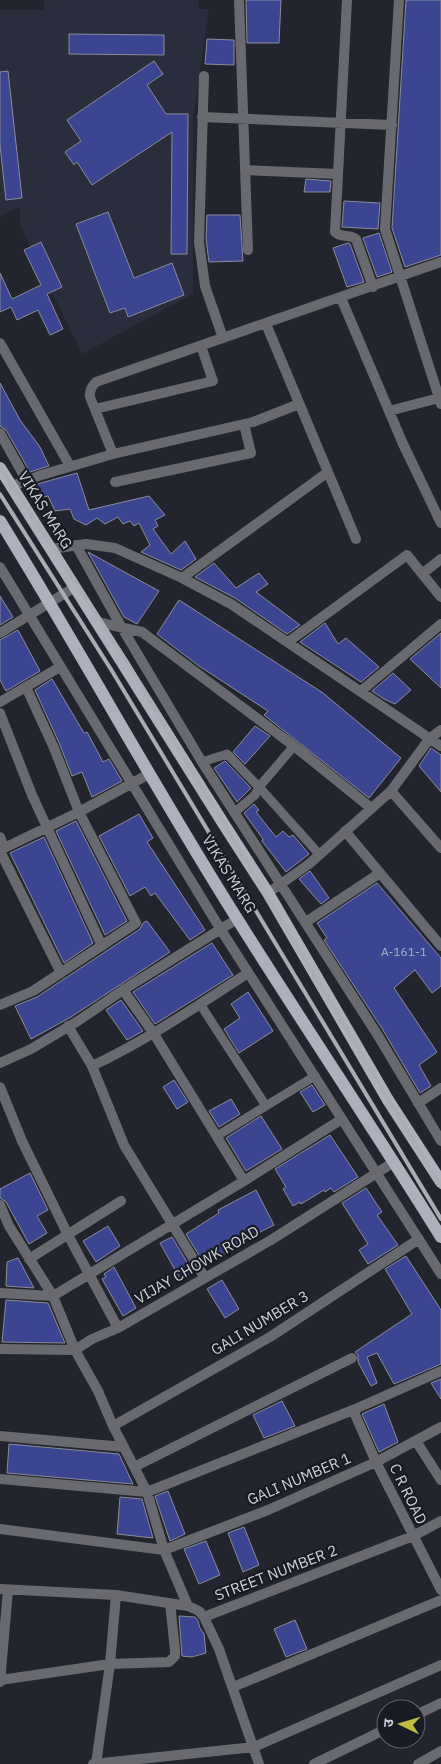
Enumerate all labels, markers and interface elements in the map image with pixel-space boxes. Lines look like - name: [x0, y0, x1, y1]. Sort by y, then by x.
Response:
- street label: VIKAS MARG: [14, 467, 77, 552]
- street label: VIKAS MARG: [198, 831, 261, 916]
- house number: A-161-1: [381, 944, 427, 959]
- street label: VIJAY CHOWK ROAD: [131, 1221, 262, 1308]
- street label: GALI NUMBER 3: [207, 1286, 312, 1359]
- street label: GALI NUMBER 1: [244, 1448, 353, 1509]
- street label: C R ROAD: [386, 1460, 431, 1527]
- street label: STREET NUMBER 2: [212, 1540, 340, 1605]
- north arrow: [376, 1699, 426, 1749]
- text: उ: [379, 1717, 397, 1728]

